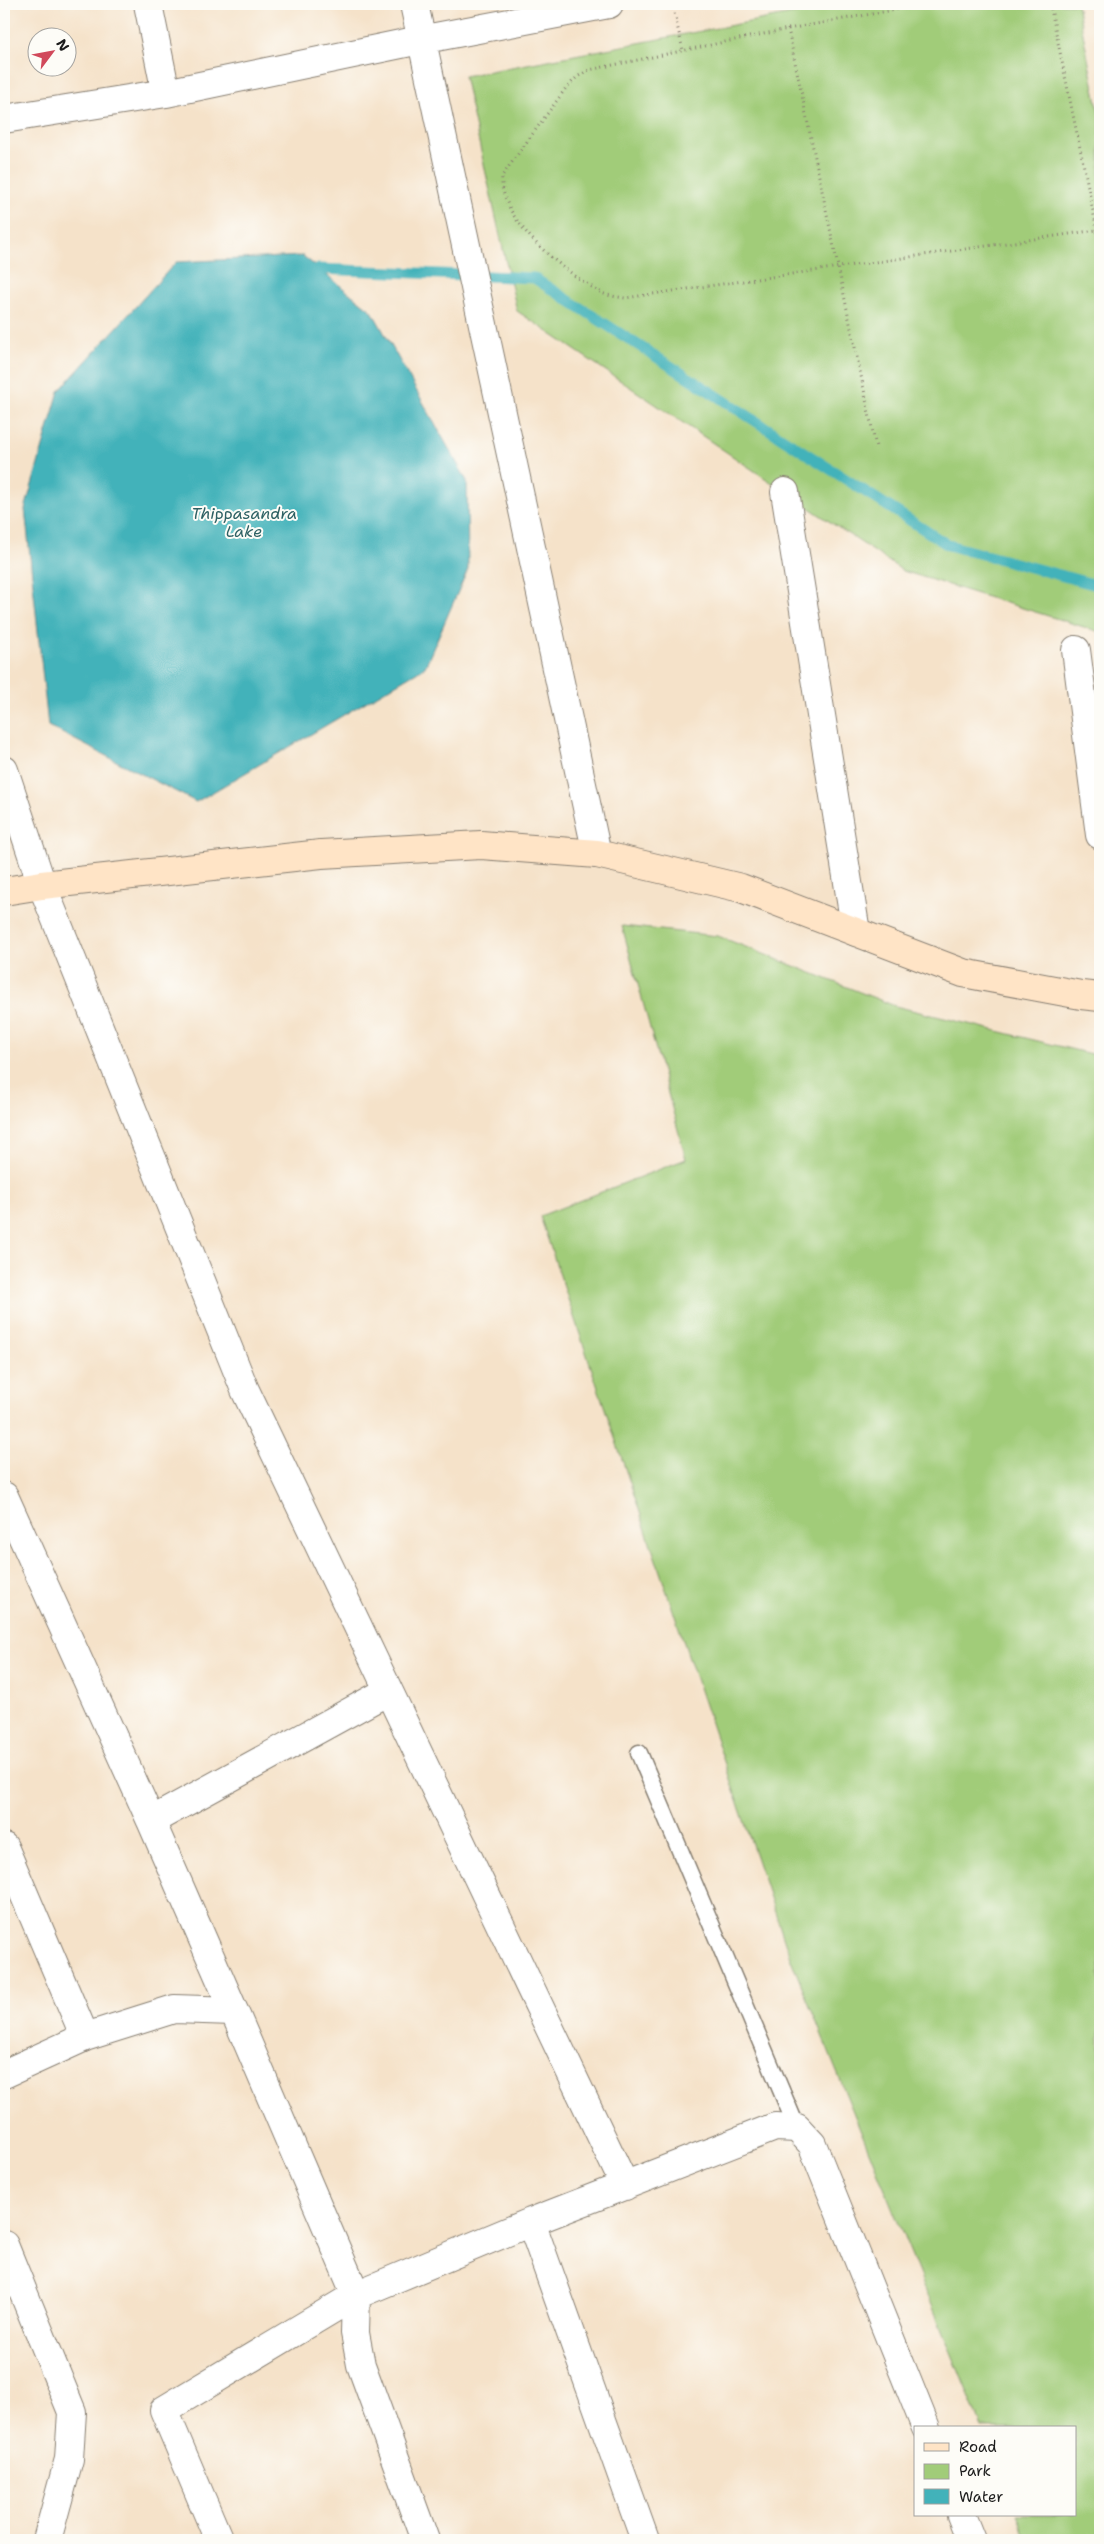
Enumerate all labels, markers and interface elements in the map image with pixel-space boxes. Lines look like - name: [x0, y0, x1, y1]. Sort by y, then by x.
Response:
- north arrow: [28, 28, 78, 78]
- text: N: [52, 36, 74, 55]
- water label: Thippasandra Lake: [191, 503, 297, 542]
- legend: [914, 2426, 1076, 2516]
- text: Road: [959, 2437, 997, 2457]
- text: Park: [959, 2461, 991, 2481]
- text: Water: [959, 2487, 1003, 2507]

